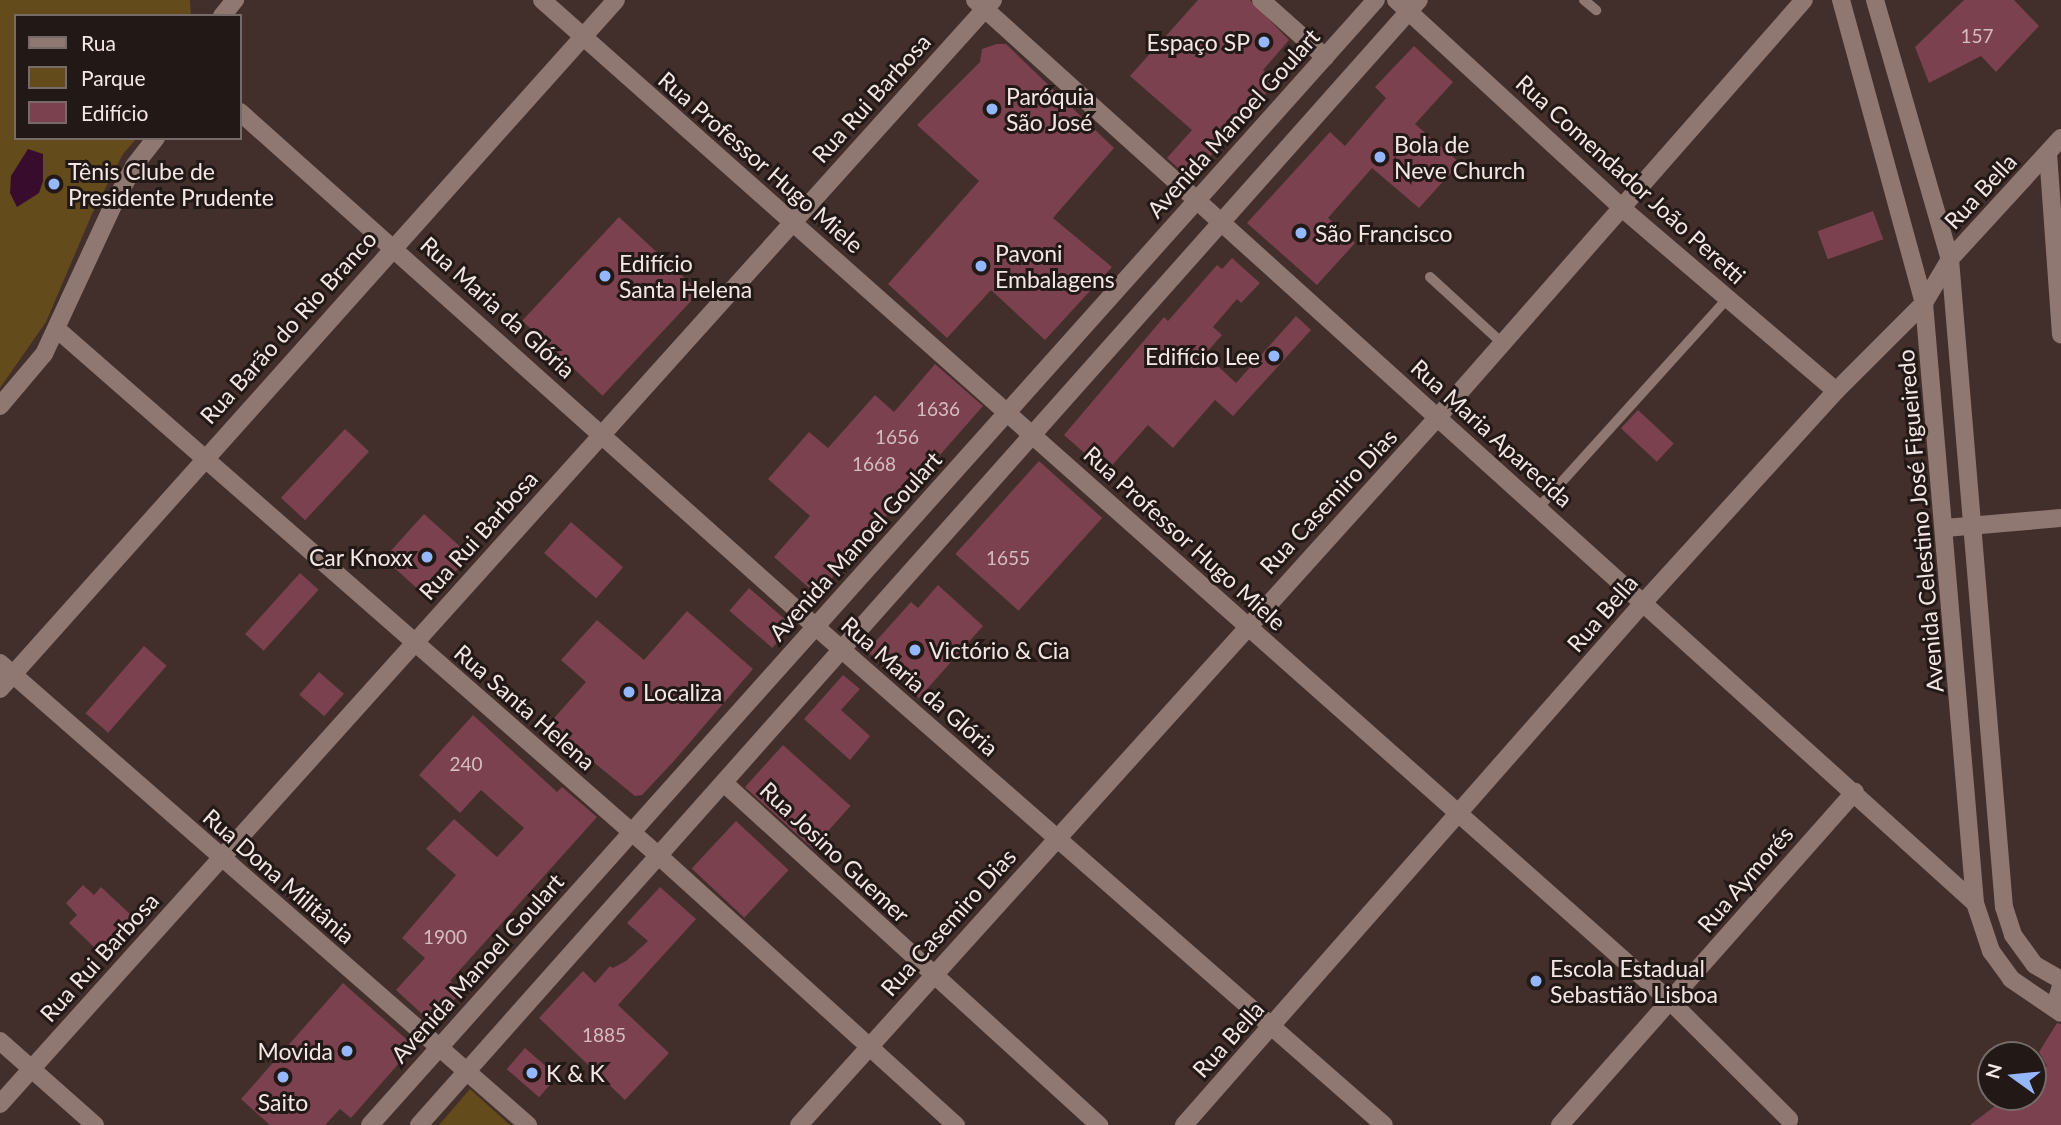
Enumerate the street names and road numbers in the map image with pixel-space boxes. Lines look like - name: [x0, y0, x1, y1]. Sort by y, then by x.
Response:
- street label: Avenida Manoel Goulart: [1141, 23, 1325, 223]
- street label: Rua Rui Barbosa: [806, 28, 936, 168]
- street label: Rua Professor Hugo Miele: [653, 65, 869, 259]
- street label: Rua Comendador João Peretti: [1510, 68, 1752, 290]
- street label: Rua Bella: [1938, 148, 2022, 234]
- street label: Rua Barão do Rio Branco: [194, 225, 382, 429]
- street label: Rua Maria da Glória: [415, 230, 581, 384]
- street label: Avenida Celestino José Figueiredo: [1891, 348, 1949, 694]
- street label: Rua Maria Aparecida: [1405, 353, 1579, 513]
- street label: Rua Casemiro Dias: [1254, 423, 1402, 579]
- street label: Rua Professor Hugo Miele: [1078, 440, 1292, 636]
- street label: Avenida Manoel Goulart: [763, 446, 947, 646]
- street label: Rua Rui Barbosa: [413, 465, 543, 605]
- street label: Rua Bella: [1561, 569, 1643, 657]
- street label: Rua Maria da Glória: [836, 610, 1004, 762]
- street label: Rua Santa Helena: [449, 638, 601, 776]
- street label: Rua Josino Guemer: [754, 776, 916, 928]
- street label: Rua Dona Militânia: [198, 803, 360, 949]
- street label: Rua Aymorés: [1691, 820, 1799, 938]
- street label: Rua Casemiro Dias: [875, 843, 1021, 1001]
- street label: Avenida Manoel Goulart: [385, 868, 569, 1068]
- street label: Rua Rui Barbosa: [34, 887, 164, 1027]
- street label: Rua Bella: [1187, 995, 1269, 1083]

